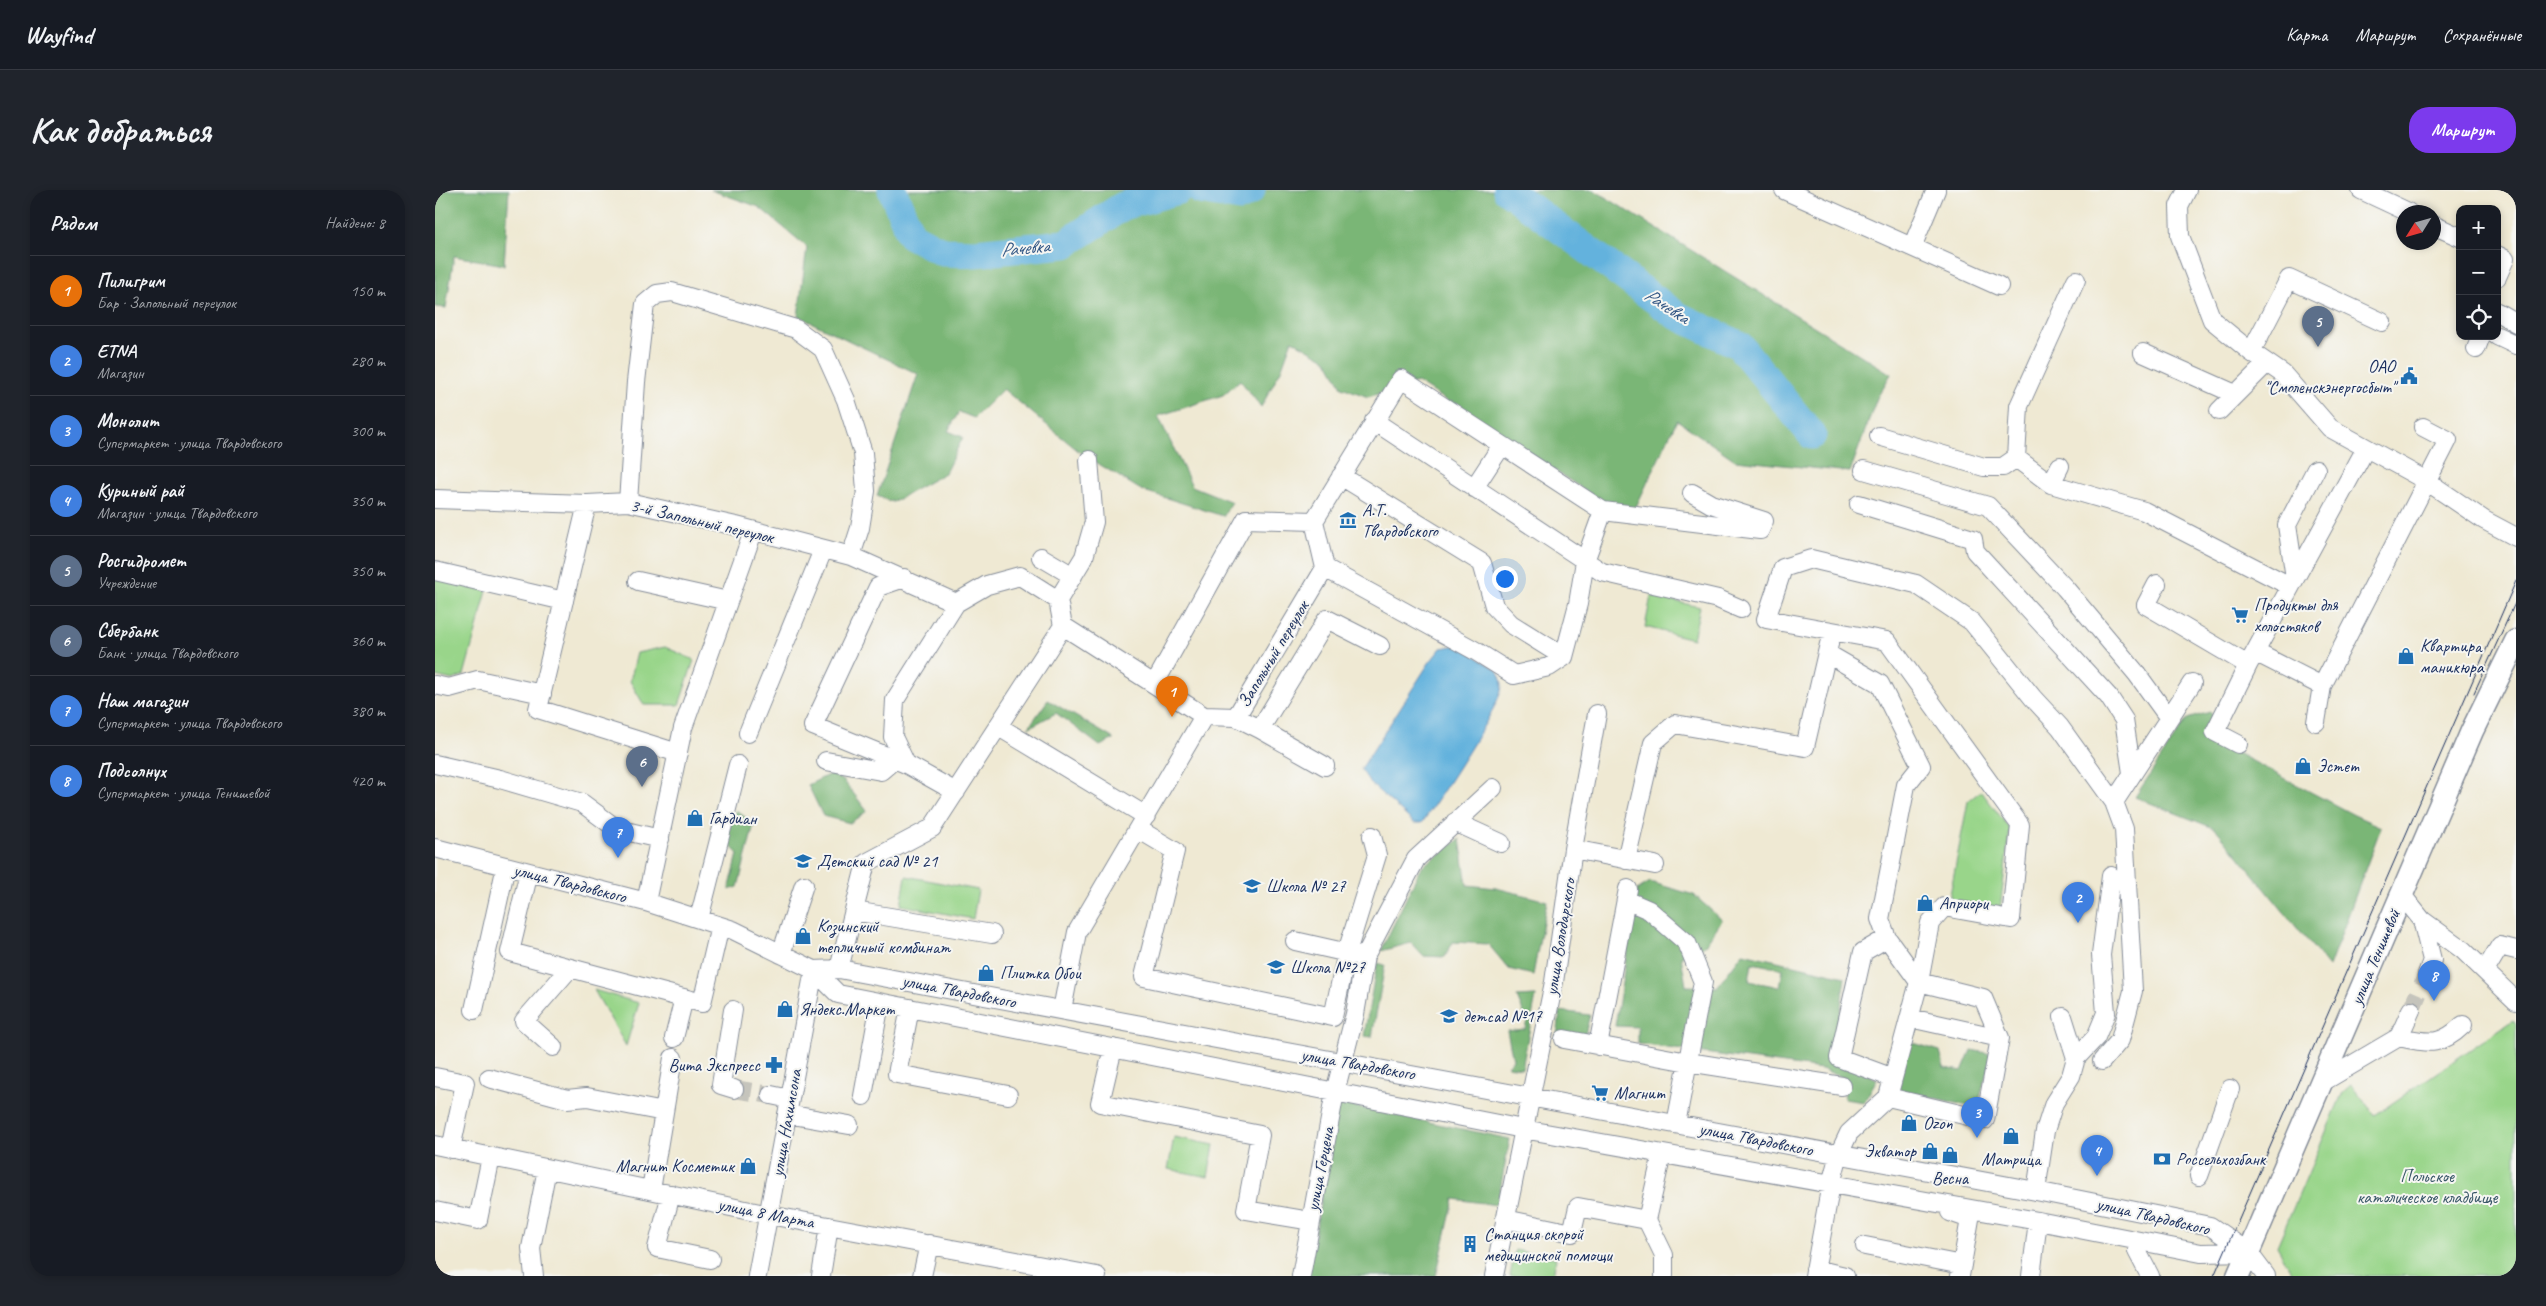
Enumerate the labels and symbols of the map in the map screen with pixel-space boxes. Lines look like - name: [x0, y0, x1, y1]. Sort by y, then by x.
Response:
- north arrow: [2396, 205, 2441, 250]
- water label: Рачевка: [1000, 234, 1052, 262]
- water label: Рачевка: [1640, 283, 1696, 330]
- pin: 5: [2302, 306, 2334, 347]
- place label: ОАО "Смоленскэнергосбыт": [2264, 355, 2399, 398]
- public building icon: ОАО "Смоленскэнергосбыт": [2399, 366, 2419, 386]
- street label: 3-й Запольный переулок: [628, 494, 778, 549]
- place label: А.Т. Твардовского: [1362, 499, 1440, 542]
- museum icon: А.Т. Твардовского: [1338, 510, 1358, 530]
- your location: [1492, 566, 1518, 592]
- place label: Продукты для холостяков: [2254, 594, 2339, 637]
- street label: Запольный переулок: [1233, 595, 1315, 711]
- supermarket icon: Продукты для холостяков: [2230, 605, 2250, 625]
- place label: Квартира маникюра: [2420, 635, 2485, 678]
- shop icon: Квартира маникюра: [2396, 646, 2416, 666]
- pin: 1: [1156, 676, 1188, 717]
- pin: 6: [626, 746, 658, 787]
- place label: Эстет: [2317, 755, 2360, 777]
- shop icon: Эстет: [2293, 756, 2313, 776]
- place label: Гардиан: [709, 807, 758, 829]
- shop icon: Гардиан: [685, 808, 705, 828]
- pin: 7: [602, 817, 634, 858]
- place label: Детский сад № 21: [817, 850, 938, 872]
- school or university icon: Детский сад № 21: [793, 851, 813, 871]
- street label: улица Твардовского: [510, 858, 630, 908]
- place label: Школа № 27: [1266, 875, 1346, 897]
- street label: улица Володарского: [1540, 875, 1580, 998]
- school or university icon: Школа № 27: [1242, 876, 1262, 896]
- pin: 2: [2062, 882, 2094, 923]
- place label: Априори: [1939, 892, 1989, 914]
- shop icon: Априори: [1915, 893, 1935, 913]
- street label: улица Тенишевой: [2345, 904, 2406, 1009]
- place label: Козинский тепличный комбинат: [817, 915, 951, 958]
- shop icon: Козинский тепличный комбинат: [793, 926, 813, 946]
- place label: Школа №27: [1290, 956, 1366, 978]
- school or university icon: Школа №27: [1266, 957, 1286, 977]
- pin: 8: [2418, 960, 2450, 1001]
- place label: Плитка Обои: [1000, 962, 1082, 984]
- shop icon: Плитка Обои: [976, 963, 996, 983]
- street label: улица Твардовского: [899, 969, 1019, 1013]
- place label: Яндекс.Маркет: [799, 998, 895, 1020]
- shop icon: Яндекс.Маркет: [775, 999, 795, 1019]
- place label: детсад №17: [1463, 1005, 1543, 1027]
- school or university icon: детсад №17: [1439, 1006, 1459, 1026]
- street label: улица Твардовского: [1298, 1043, 1418, 1085]
- place label: Вита Экспресс: [669, 1054, 762, 1076]
- pharmacy icon: Вита Экспресс: [764, 1055, 784, 1075]
- street label: улица Нахимсона: [766, 1067, 806, 1179]
- place label: Магнит: [1614, 1082, 1666, 1104]
- supermarket icon: Магнит: [1590, 1083, 1610, 1103]
- pin: 3: [1961, 1097, 1993, 1138]
- place label: Ozon: [1923, 1112, 1953, 1134]
- shop icon: Ozon: [1899, 1113, 1919, 1133]
- street label: улица Твардовского: [1696, 1117, 1816, 1161]
- street label: улица Герцена: [1301, 1123, 1339, 1214]
- shop icon: Матрица: [2001, 1126, 2021, 1146]
- pin: 4: [2081, 1135, 2113, 1176]
- place label: Экватор: [1864, 1140, 1917, 1162]
- shop icon: Экватор: [1920, 1141, 1940, 1161]
- shop icon: Весна: [1940, 1145, 1960, 1165]
- place label: Матрица: [1981, 1148, 2042, 1170]
- place label: Россельхозбанк: [2176, 1148, 2267, 1170]
- bank icon: Россельхозбанк: [2152, 1149, 2172, 1169]
- place label: Магнит Косметик: [616, 1155, 736, 1177]
- shop icon: Магнит Косметик: [738, 1156, 758, 1176]
- park label: Польское католическое кладбище: [2357, 1165, 2499, 1208]
- place label: Весна: [1932, 1167, 1970, 1189]
- street label: улица Твардовского: [2093, 1192, 2213, 1240]
- street label: улица 8 Марта: [715, 1193, 818, 1233]
- place label: Станция скорой медицинской помощи: [1484, 1223, 1613, 1266]
- building icon: Станция скорой медицинской помощи: [1460, 1234, 1480, 1254]

